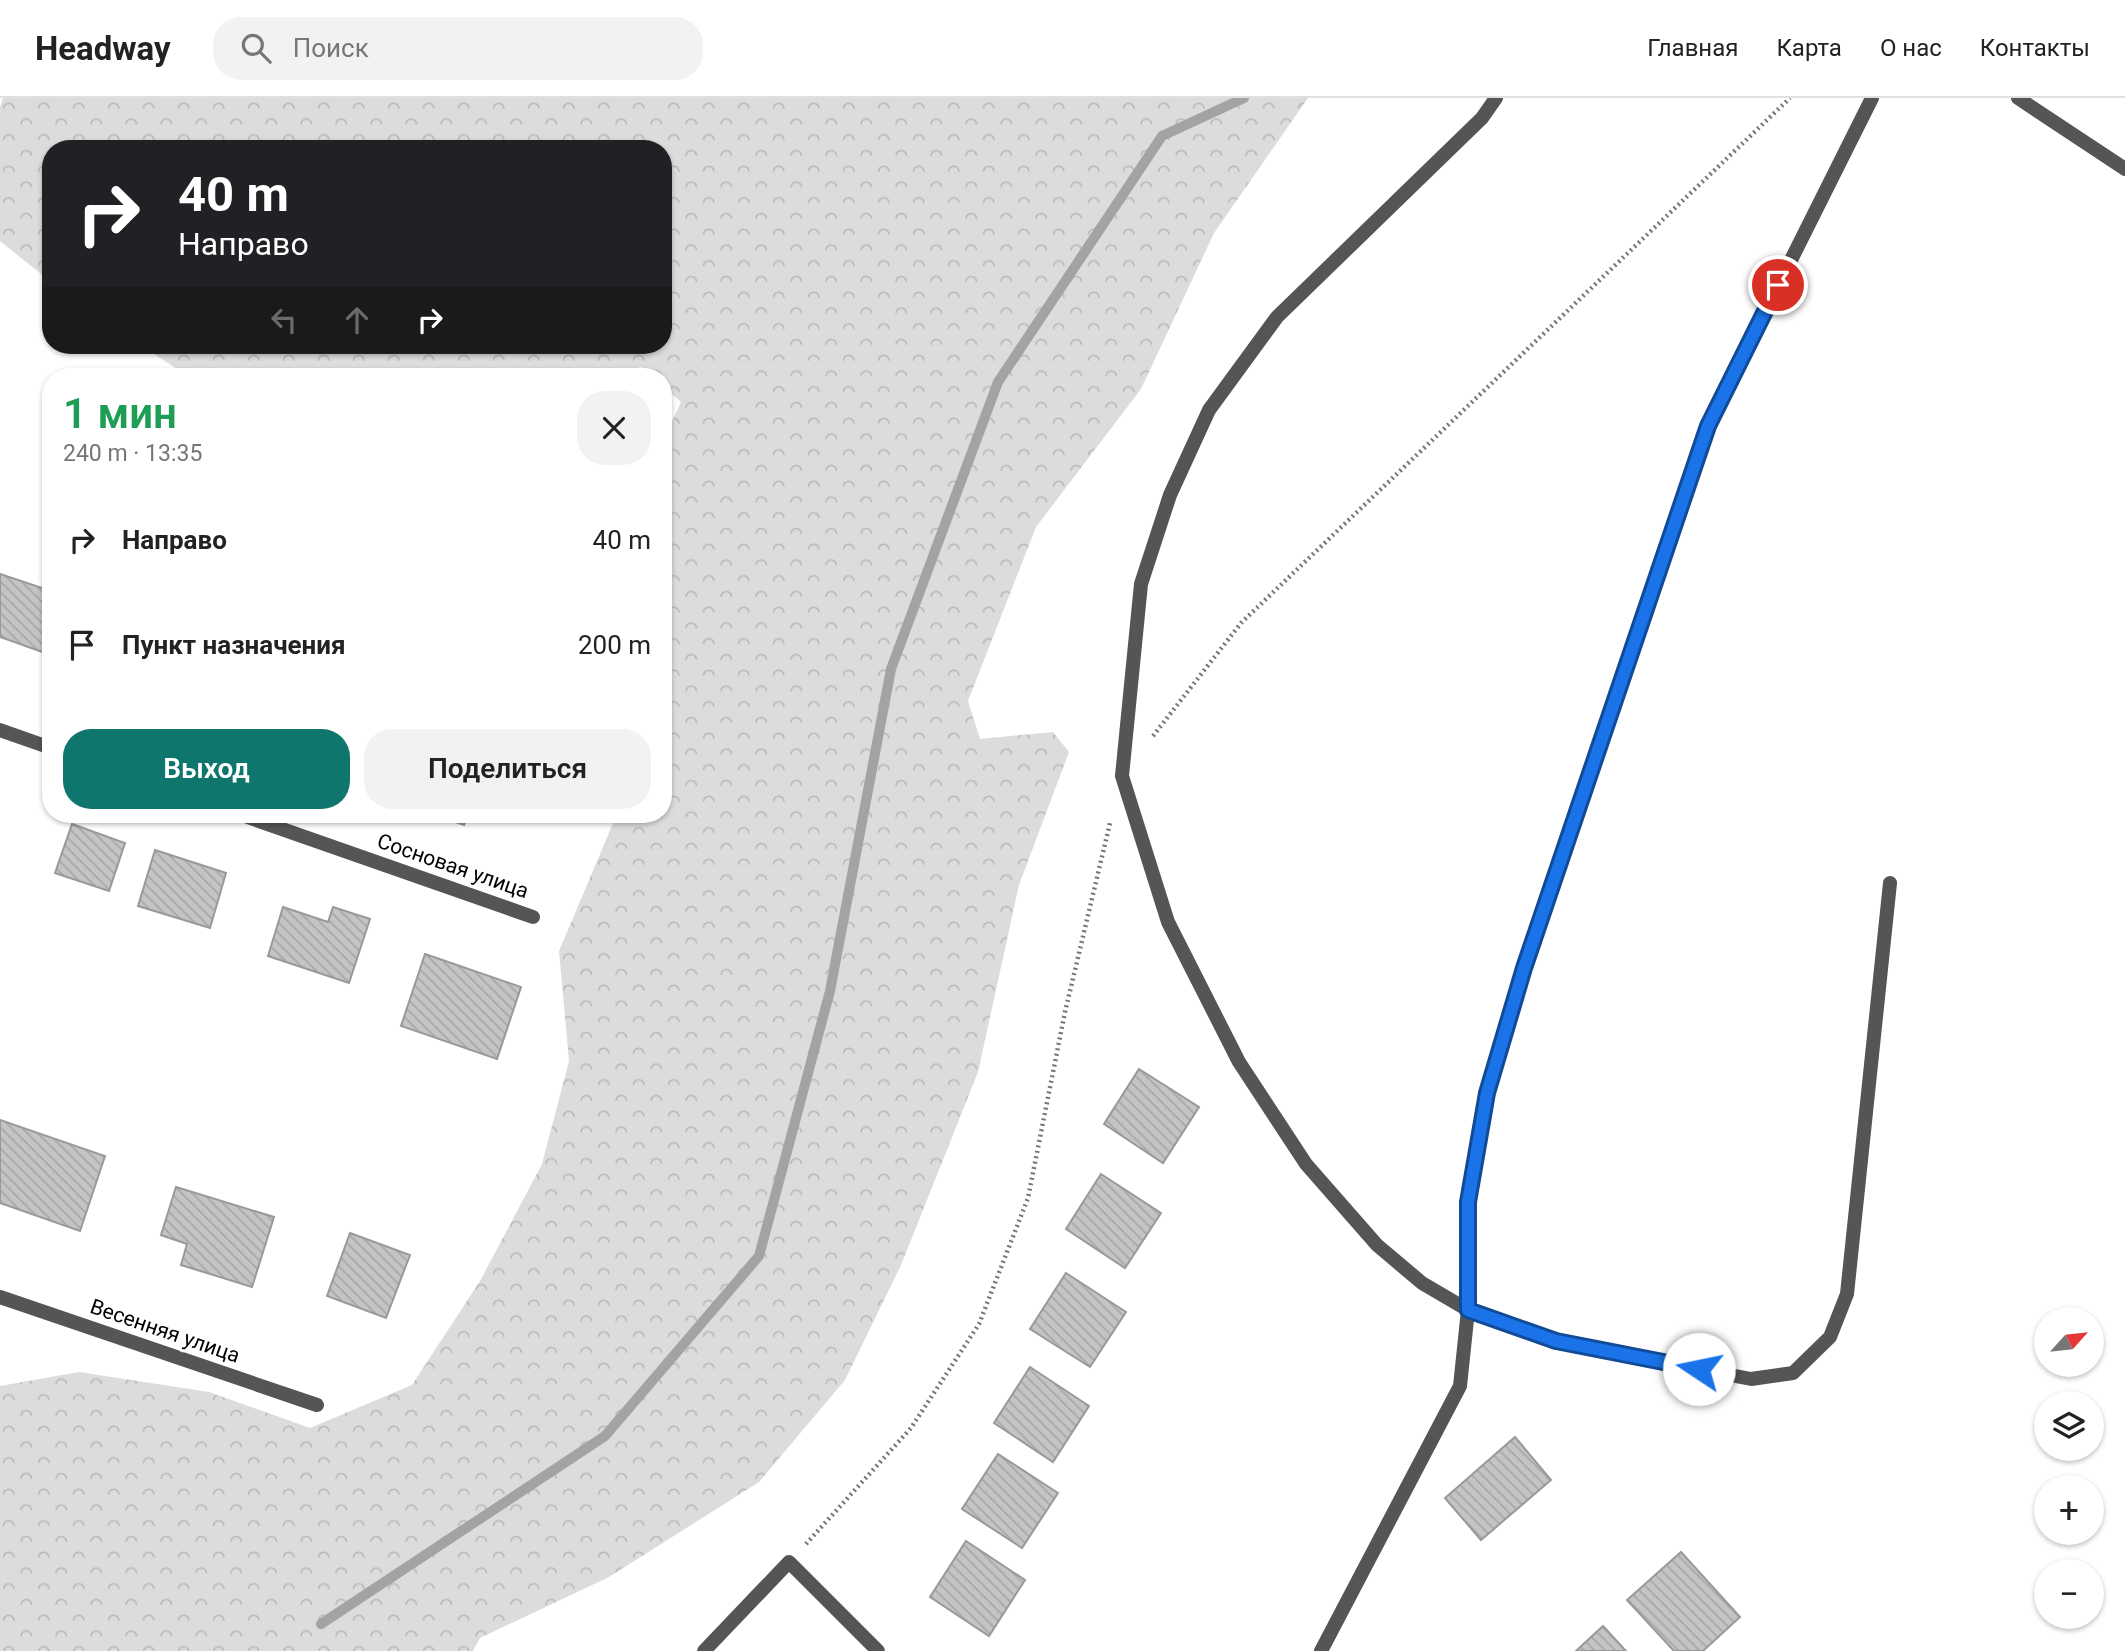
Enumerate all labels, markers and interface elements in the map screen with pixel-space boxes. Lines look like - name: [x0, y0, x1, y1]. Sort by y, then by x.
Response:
- search box: [213, 17, 703, 80]
- text: Headway: [35, 29, 171, 68]
- icon: search: [237, 29, 275, 67]
- text: Поиск: [293, 33, 369, 63]
- text: Главная: [1647, 34, 1738, 62]
- text: Карта: [1776, 34, 1842, 62]
- text: О нас: [1880, 34, 1942, 62]
- text: Контакты: [1980, 34, 2090, 62]
- text: 40 m: [178, 166, 289, 223]
- icon: right: [63, 168, 154, 259]
- text: Направо: [178, 225, 309, 263]
- pin: [1748, 255, 1808, 315]
- icon: arrive: [1759, 266, 1797, 304]
- icon: left: [265, 301, 303, 339]
- icon: ahead: [338, 301, 376, 339]
- icon: right: [411, 301, 449, 339]
- text: 1 мин: [63, 389, 177, 438]
- button: close: [577, 391, 651, 465]
- text: 240 m · 13:35: [63, 440, 202, 467]
- icon: right: [63, 521, 101, 559]
- text: Направо: [122, 525, 227, 555]
- text: 40 m: [593, 525, 651, 555]
- icon: arrive: [63, 626, 101, 664]
- text: Пункт назначения: [122, 630, 346, 660]
- text: 200 m: [578, 630, 651, 660]
- button: Выход: [63, 729, 350, 809]
- button: Поделиться: [364, 729, 651, 809]
- street label: Сосновая улица: [374, 829, 532, 903]
- street label: Весенняя улица: [87, 1294, 243, 1368]
- north arrow: [2034, 1307, 2104, 1377]
- map controls: [2034, 1307, 2104, 1629]
- position arrow: [1662, 1332, 1736, 1406]
- button: layers: [2034, 1391, 2104, 1461]
- button: +: [2034, 1475, 2104, 1545]
- button: −: [2034, 1559, 2104, 1629]

